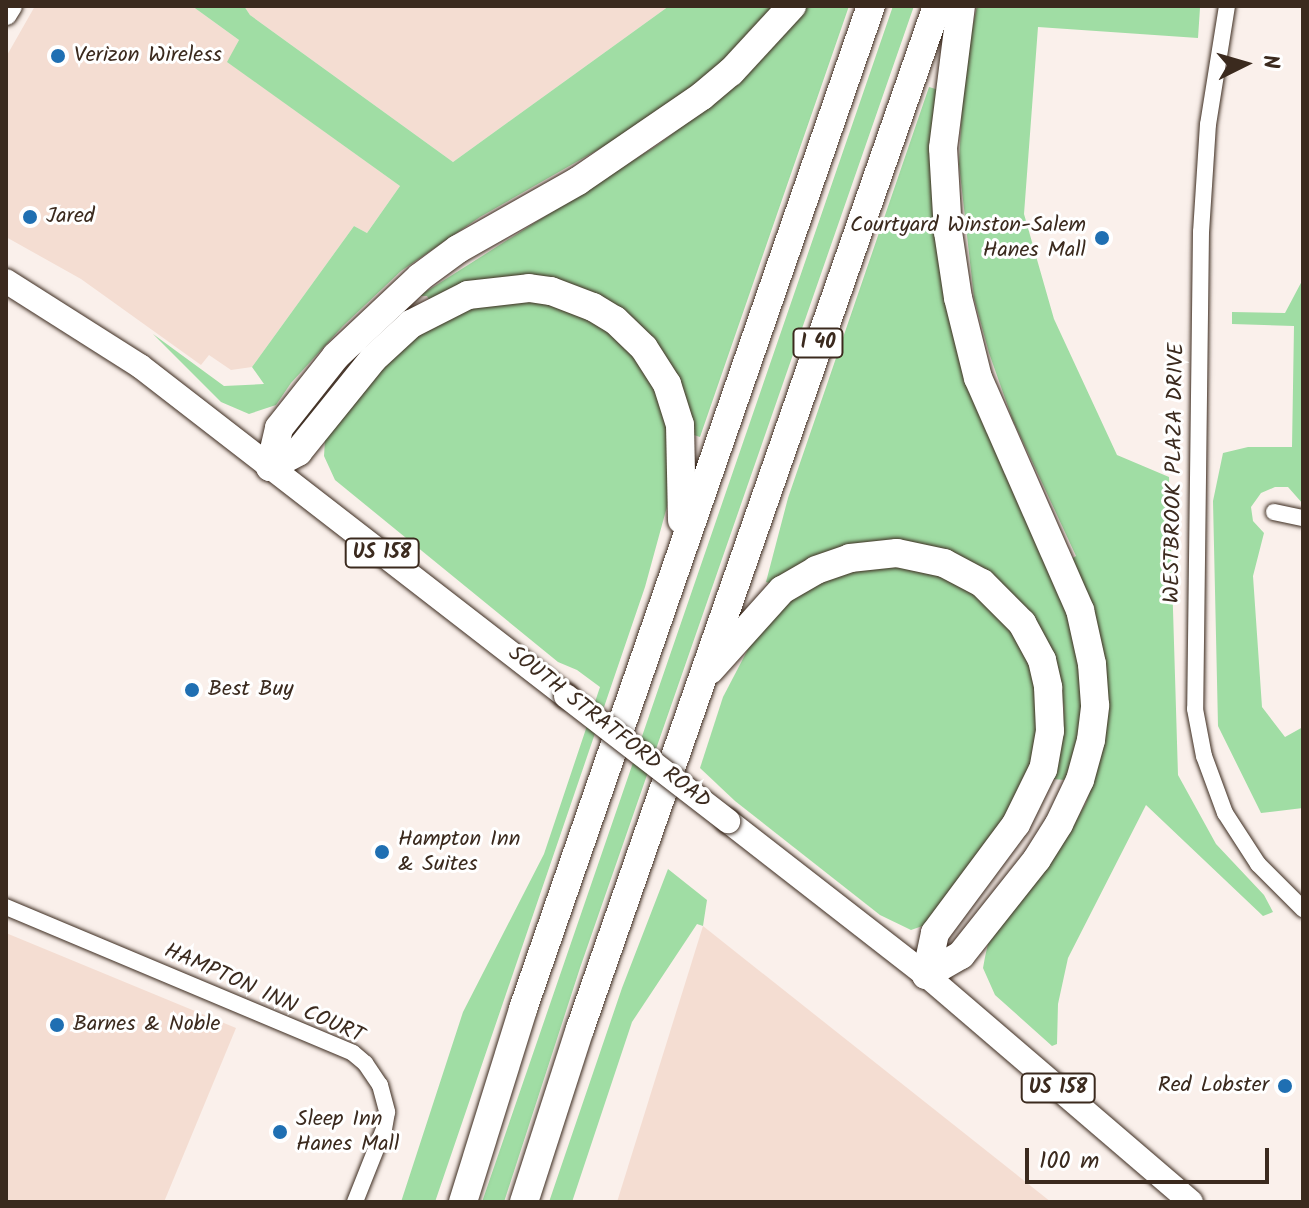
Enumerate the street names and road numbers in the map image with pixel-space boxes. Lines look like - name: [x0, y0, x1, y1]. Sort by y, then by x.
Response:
- road number: I 40: [792, 327, 844, 359]
- street label: WESTBROOK PLAZA DRIVE: [1160, 342, 1190, 604]
- road number: US 158: [344, 537, 420, 569]
- street label: SOUTH STRATFORD ROAD: [502, 641, 716, 815]
- street label: HAMPTON INN COURT: [160, 938, 368, 1050]
- road number: US 158: [1020, 1072, 1096, 1104]

